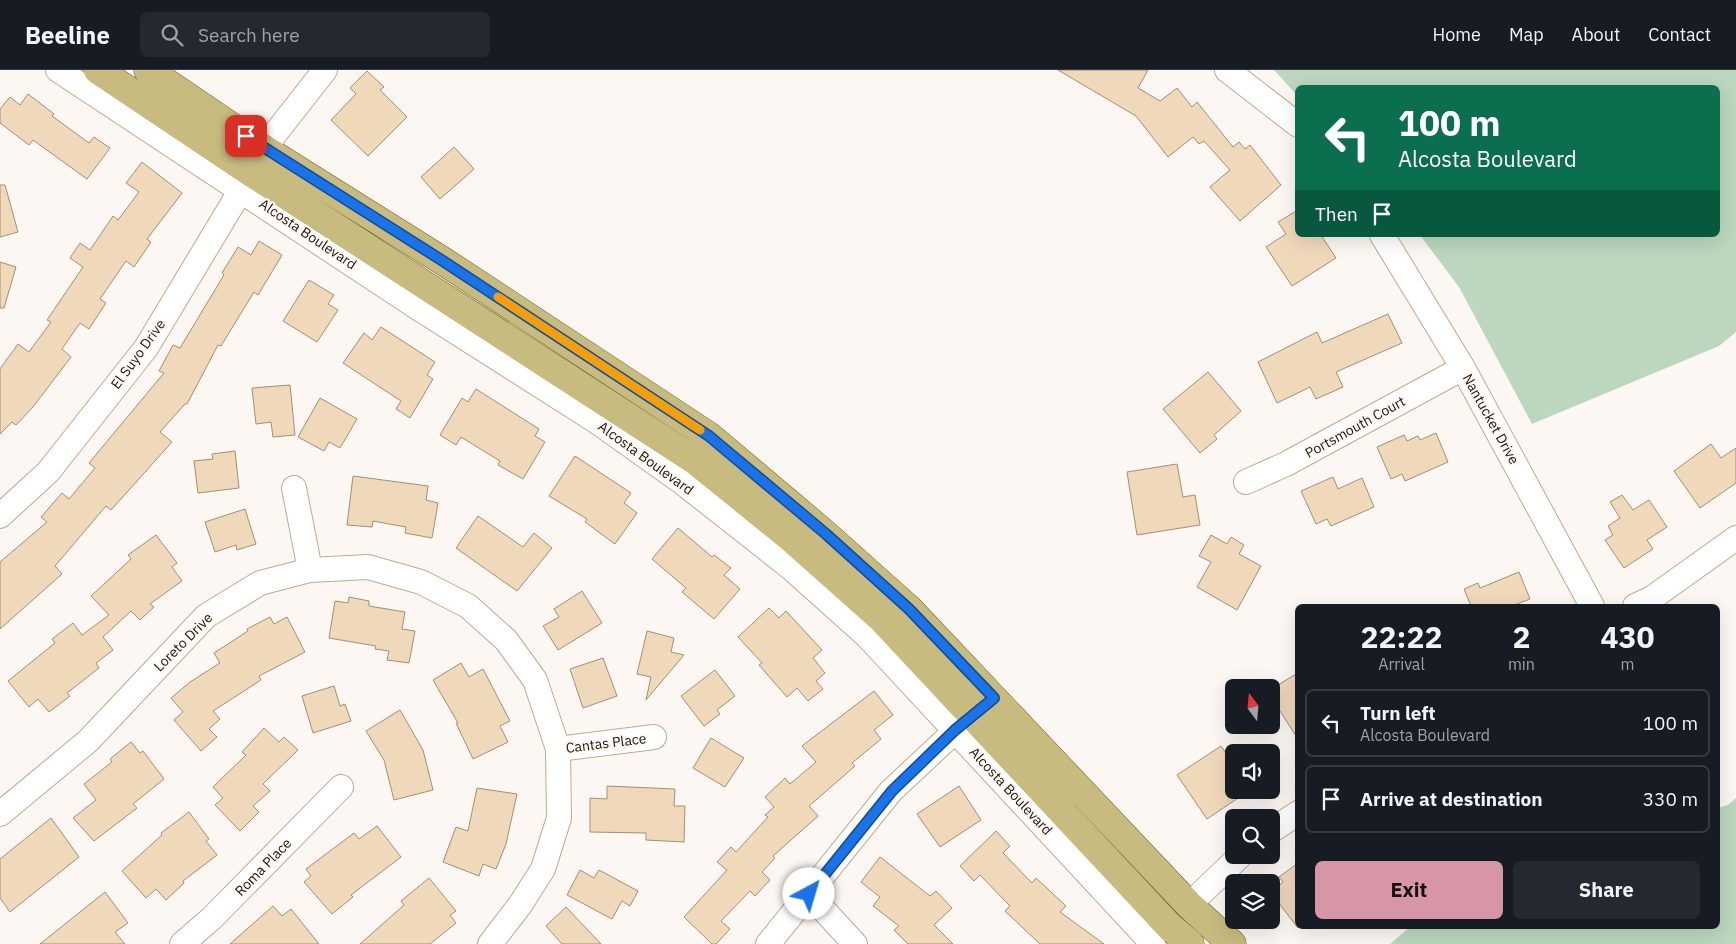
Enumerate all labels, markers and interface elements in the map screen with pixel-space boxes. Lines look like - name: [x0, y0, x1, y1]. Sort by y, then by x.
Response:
- search box: [140, 12, 490, 57]
- text: Beeline: [25, 19, 110, 51]
- icon: search: [158, 21, 186, 49]
- text: Search here: [198, 23, 300, 47]
- text: Home: [1433, 23, 1481, 46]
- text: Map: [1509, 23, 1544, 46]
- text: About: [1572, 23, 1620, 46]
- text: Contact: [1648, 23, 1711, 46]
- text: 100 m: [1398, 100, 1501, 146]
- icon: left: [1315, 105, 1380, 170]
- pin: [225, 115, 267, 157]
- icon: arrive: [232, 122, 260, 150]
- text: Alcosta Boulevard: [1398, 144, 1577, 173]
- street label: Alcosta Boulevard: [256, 195, 360, 273]
- icon: arrive: [1368, 200, 1396, 228]
- text: Then: [1315, 202, 1358, 226]
- street label: El Suyo Drive: [107, 315, 170, 392]
- street label: Nantucket Drive: [1459, 371, 1523, 468]
- street label: Portsmouth Court: [1302, 392, 1408, 462]
- street label: Alcosta Boulevard: [595, 417, 697, 499]
- street label: Loreto Drive: [150, 609, 216, 675]
- text: 22:22: [1361, 617, 1442, 656]
- text: 2: [1512, 617, 1530, 656]
- text: 430: [1600, 617, 1654, 656]
- text: Arrival: [1378, 654, 1425, 674]
- text: min: [1508, 654, 1535, 674]
- text: m: [1620, 654, 1634, 674]
- north arrow: [1225, 679, 1280, 734]
- map controls: [1225, 679, 1280, 929]
- text: Turn left: [1360, 701, 1436, 725]
- icon: left: [1317, 709, 1345, 737]
- text: 100 m: [1643, 711, 1698, 735]
- text: Alcosta Boulevard: [1360, 725, 1490, 745]
- street label: Cantas Place: [565, 729, 648, 757]
- street label: Alcosta Boulevard: [966, 743, 1056, 839]
- button: sound: [1225, 744, 1280, 799]
- icon: arrive: [1317, 785, 1345, 813]
- text: Arrive at destination: [1360, 787, 1543, 811]
- text: 330 m: [1643, 787, 1698, 811]
- button: search: [1225, 809, 1280, 864]
- street label: Roma Place: [231, 834, 295, 900]
- button: Exit: [1315, 861, 1503, 919]
- button: Share: [1513, 861, 1700, 919]
- position arrow: [782, 867, 834, 919]
- button: layers: [1225, 874, 1280, 929]

